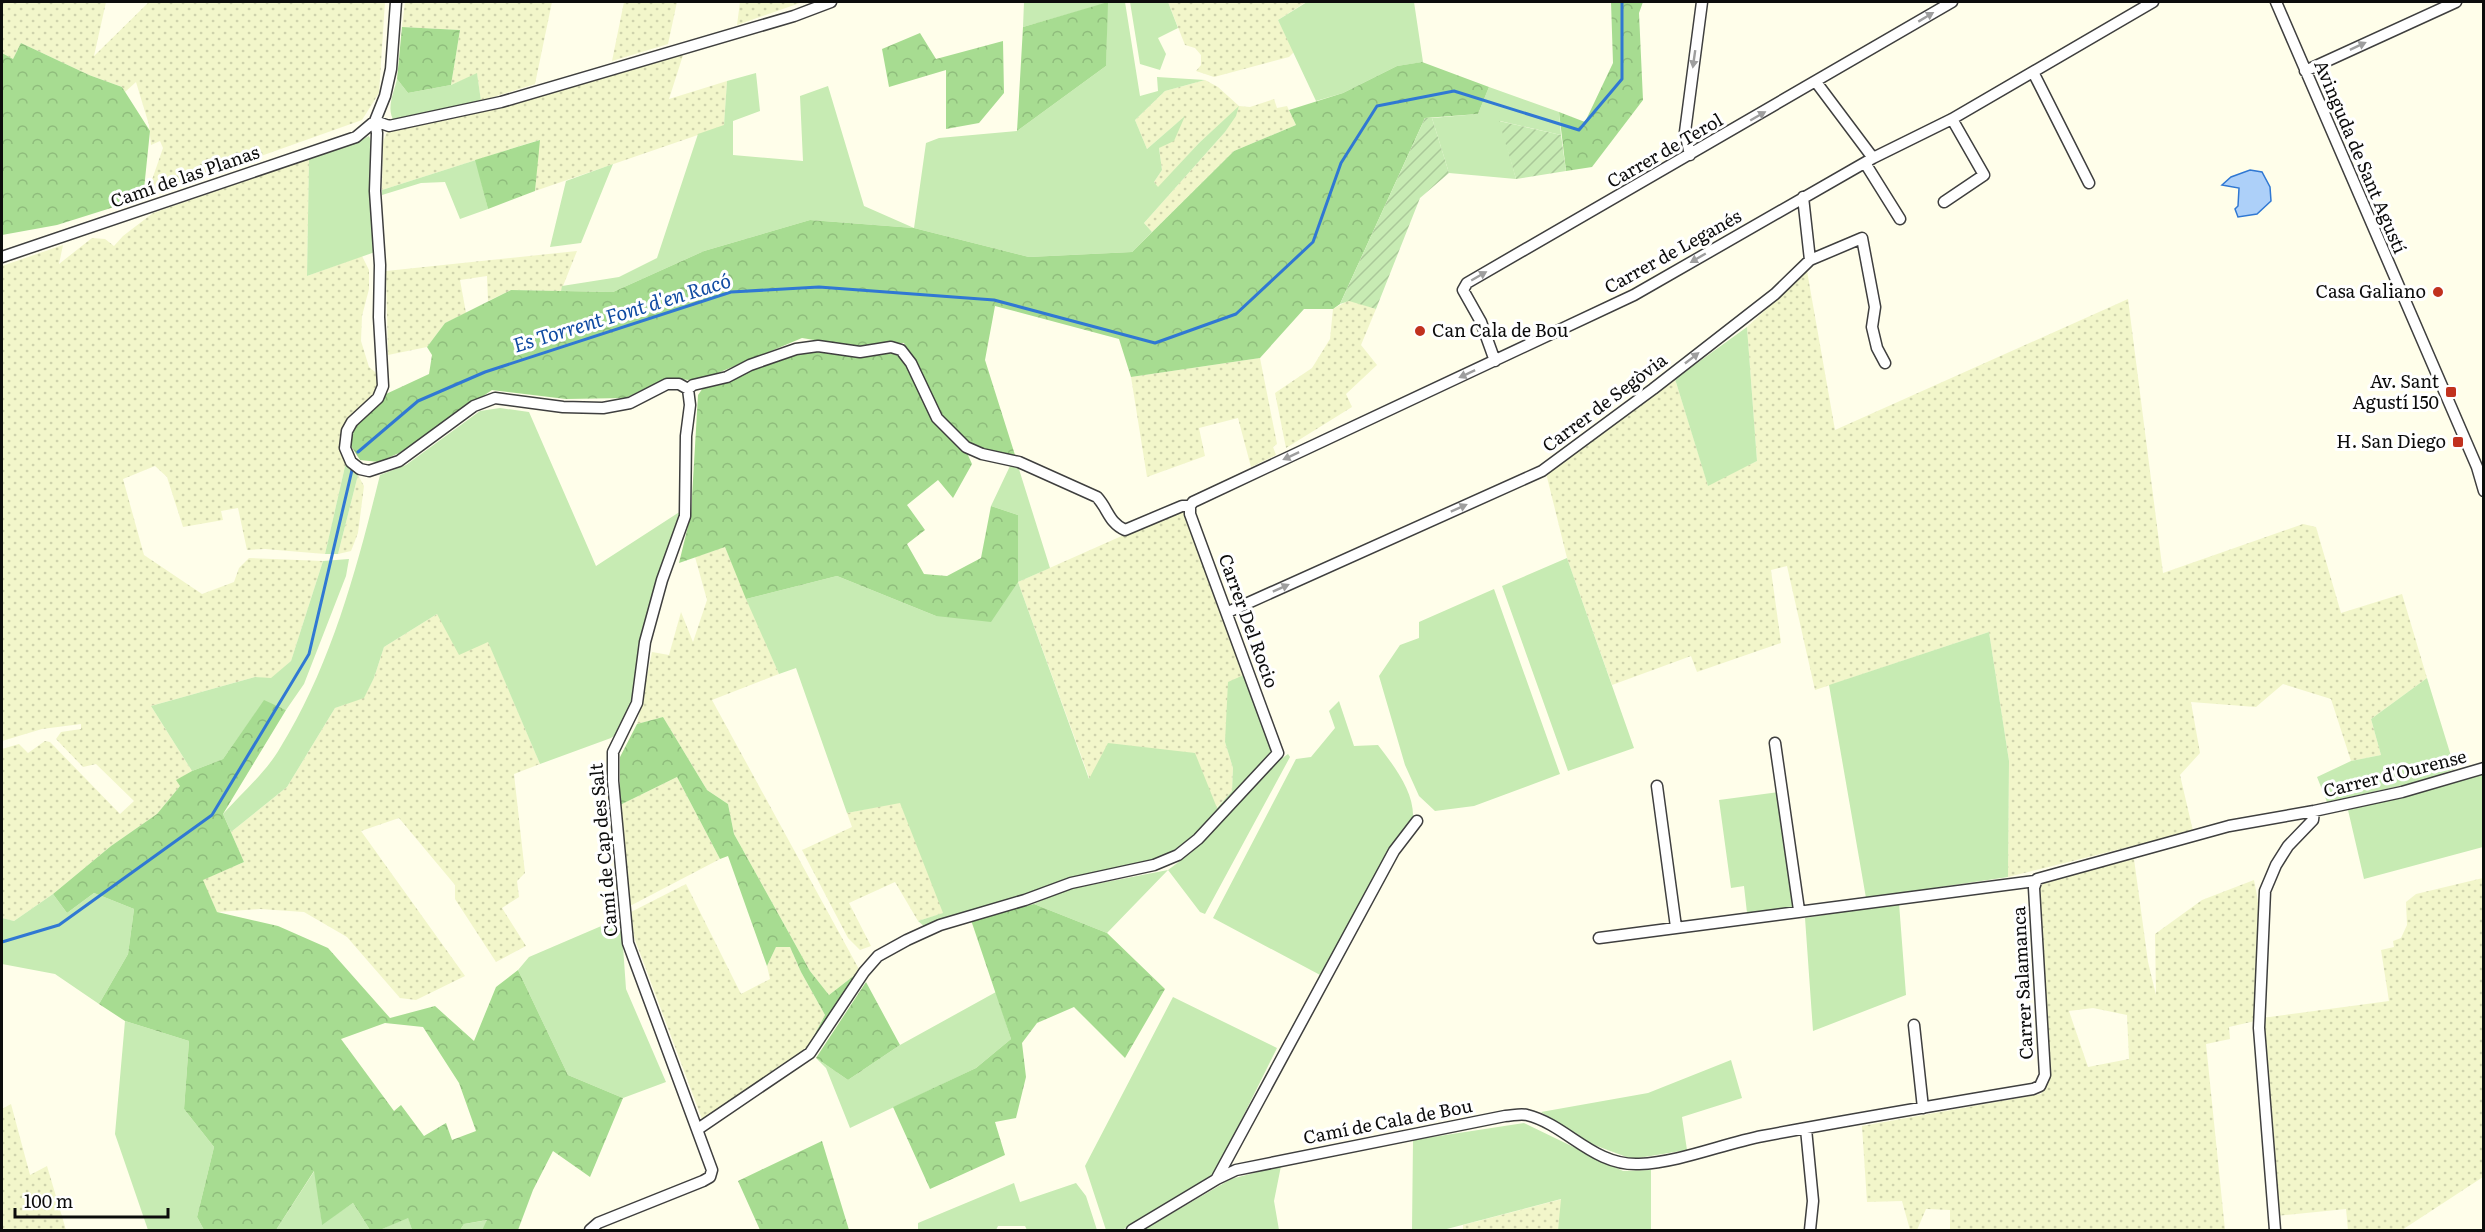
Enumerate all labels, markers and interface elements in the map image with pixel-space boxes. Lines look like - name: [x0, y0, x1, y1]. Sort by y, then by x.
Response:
- one-way arrow: [1918, 12, 1934, 23]
- one-way arrow: [2350, 42, 2367, 51]
- one-way arrow: [1690, 50, 1699, 69]
- street label: Avinguda de Sant Agustí: [2308, 55, 2414, 257]
- street label: Carrer de Terol: [1601, 106, 1727, 194]
- one-way arrow: [1750, 111, 1767, 121]
- street label: Camí de las Planas: [106, 137, 263, 214]
- street label: Carrer de Leganés: [1599, 202, 1746, 300]
- one-way arrow: [1689, 253, 1706, 263]
- water label: Es Torrent Font d'en Racó: [509, 264, 734, 359]
- one-way arrow: [1471, 271, 1488, 281]
- place label: Casa Galiano: [2316, 277, 2426, 304]
- marker: Casa Galiano: [2431, 285, 2445, 299]
- place label: Can Cala de Bou: [1432, 316, 1568, 343]
- marker: Can Cala de Bou: [1413, 324, 1427, 338]
- street label: Carrer de Segòvia: [1536, 346, 1672, 458]
- one-way arrow: [1684, 352, 1700, 364]
- place label: Av. Sant Agustí 150: [2353, 367, 2440, 415]
- one-way arrow: [1459, 369, 1476, 378]
- marker: Av. Sant Agustí 150: [2444, 385, 2458, 399]
- place label: H. San Diego: [2336, 427, 2446, 454]
- marker: H. San Diego: [2451, 435, 2465, 449]
- one-way arrow: [1282, 452, 1299, 461]
- one-way arrow: [1450, 503, 1468, 513]
- street label: Carrer Del Rocio: [1213, 550, 1286, 691]
- one-way arrow: [1273, 584, 1290, 593]
- street label: Carrer d'Ourense: [2320, 742, 2469, 803]
- street label: Camí de Cap des Salt: [581, 761, 624, 938]
- street label: Carrer Salamanca: [2004, 906, 2039, 1060]
- street label: Camí de Cala de Bou: [1301, 1091, 1475, 1150]
- scale bar: [15, 1181, 168, 1219]
- text: 100 m: [24, 1187, 73, 1214]

